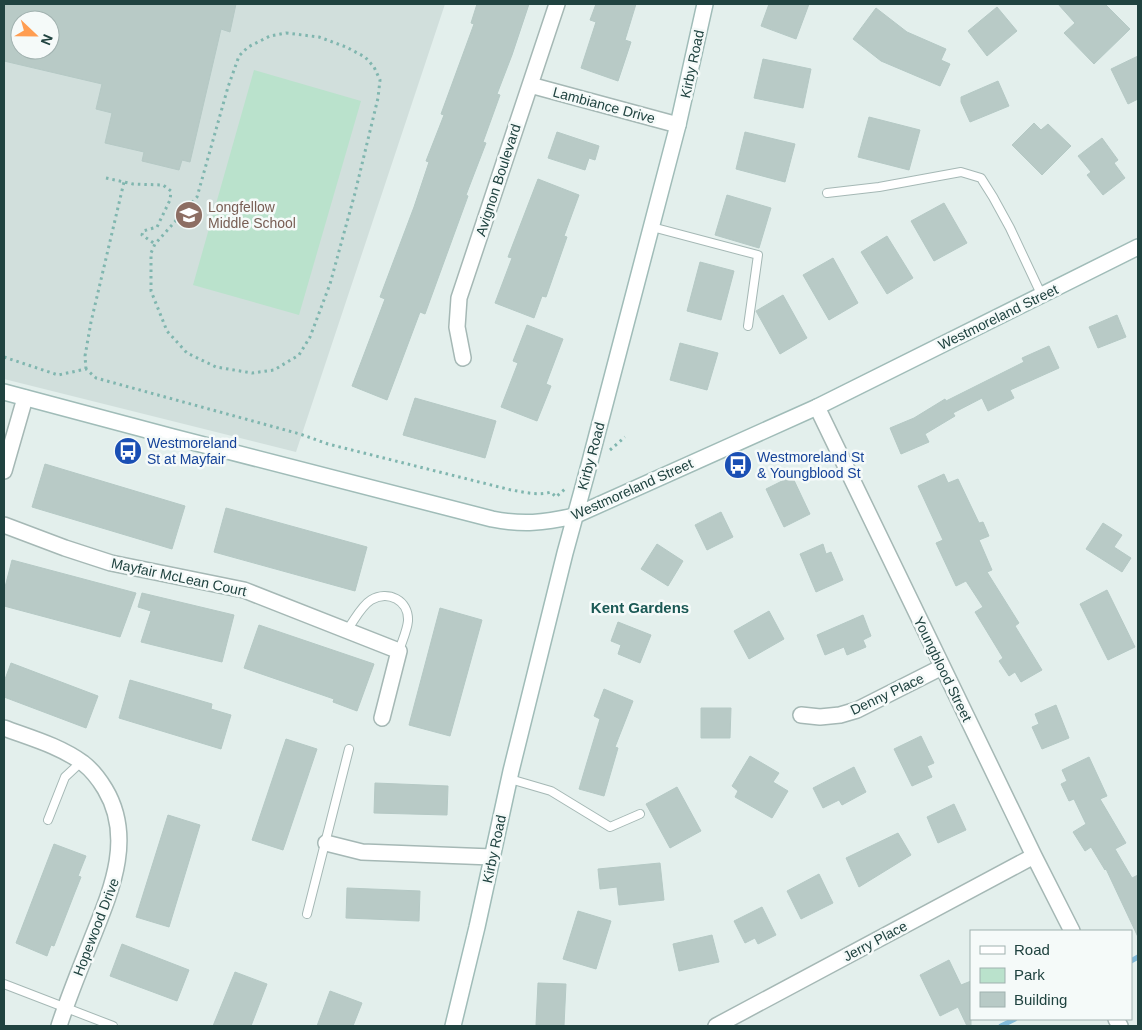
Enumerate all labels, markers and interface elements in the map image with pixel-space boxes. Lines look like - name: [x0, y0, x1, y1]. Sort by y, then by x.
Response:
- north arrow: [10, 10, 60, 60]
- street label: Kirby Road: [677, 28, 707, 100]
- text: N: [38, 32, 56, 48]
- street label: Lambiance Drive: [551, 84, 657, 126]
- street label: Avignon Boulevard: [472, 122, 524, 238]
- place label: Longfellow Middle School: [208, 199, 296, 231]
- school or university icon: Longfellow Middle School: [174, 200, 204, 230]
- street label: Westmoreland Street: [936, 281, 1061, 353]
- street label: Kirby Road: [574, 420, 608, 492]
- place label: Westmoreland St at Mayfair: [147, 435, 237, 467]
- bus stop icon: Westmoreland St at Mayfair: [113, 436, 143, 466]
- place label: Westmoreland St & Youngblood St: [757, 449, 864, 481]
- bus stop icon: Westmoreland St & Youngblood St: [723, 450, 753, 480]
- street label: Westmoreland Street: [569, 455, 695, 523]
- street label: Mayfair McLean Court: [110, 555, 248, 599]
- district label: Kent Gardens: [591, 599, 689, 616]
- street label: Youngblood Street: [911, 614, 975, 724]
- street label: Denny Place: [848, 670, 927, 718]
- street label: Kirby Road: [479, 813, 509, 885]
- street label: Hopewood Drive: [70, 876, 122, 978]
- street label: Jerry Place: [840, 917, 910, 965]
- legend: [970, 930, 1132, 1020]
- text: Road: [1014, 941, 1050, 958]
- text: Park: [1014, 966, 1045, 983]
- text: Building: [1014, 991, 1067, 1008]

